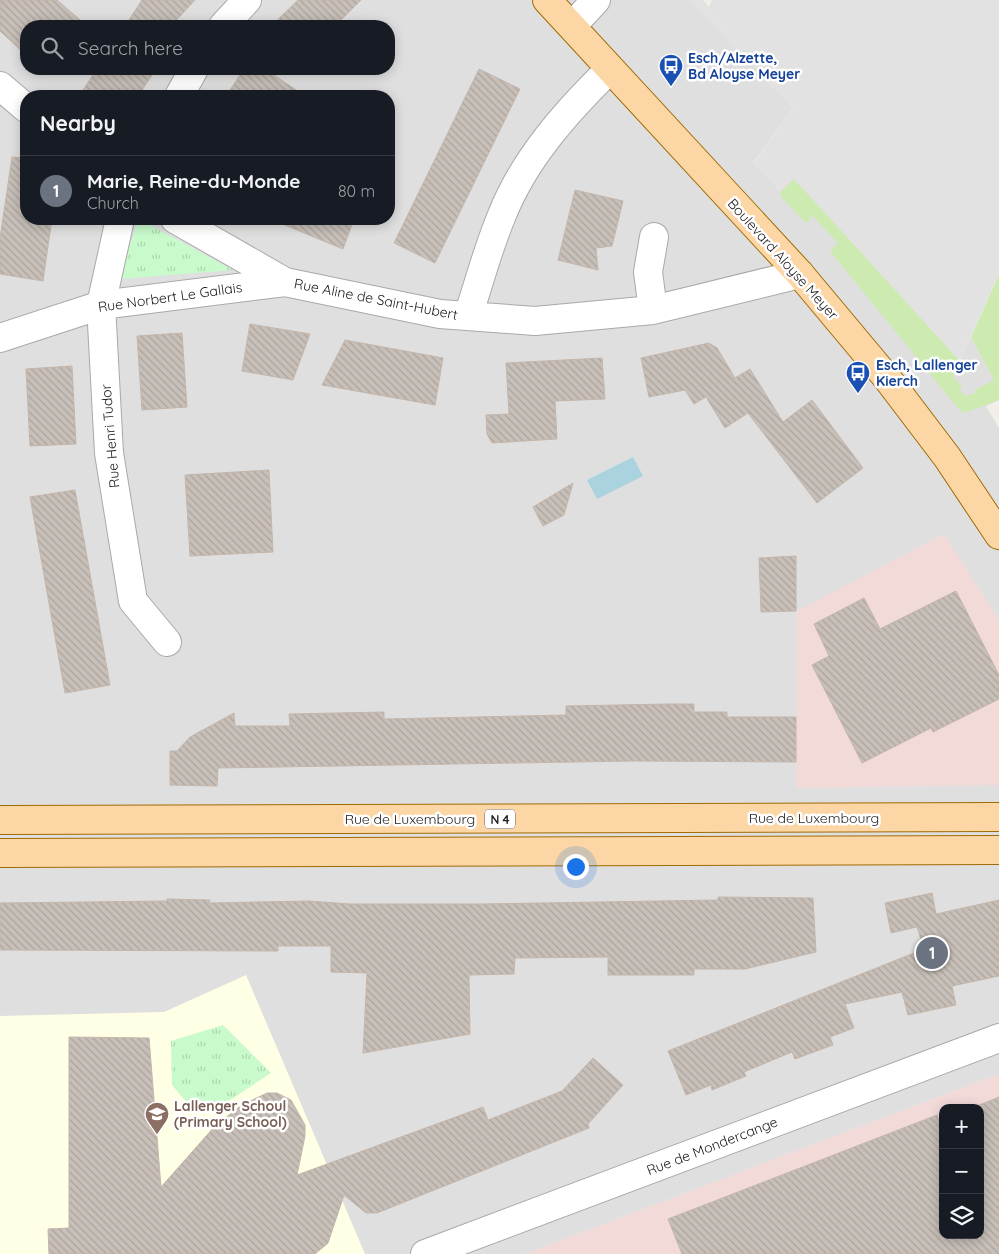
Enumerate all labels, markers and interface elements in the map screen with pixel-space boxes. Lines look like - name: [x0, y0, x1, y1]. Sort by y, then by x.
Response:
- search box: [20, 20, 395, 75]
- icon: search: [38, 34, 66, 62]
- text: Search here: [78, 36, 183, 60]
- place label: Esch/Alzette, Bd Aloyse Meyer: [688, 49, 800, 83]
- bus stop icon: Esch/Alzette, Bd Aloyse Meyer: [658, 53, 684, 87]
- text: Nearby: [40, 110, 116, 136]
- text: Marie, Reine-du-Monde: [87, 169, 301, 193]
- text: 1: [53, 181, 59, 201]
- text: 80 m: [338, 181, 375, 201]
- text: Church: [87, 193, 139, 213]
- street label: Boulevard Aloyse Meyer: [724, 195, 843, 324]
- street label: Rue Aline de Saint-Hubert: [293, 274, 460, 324]
- street label: Rue Norbert Le Gallais: [97, 278, 243, 316]
- place label: Esch, Lallenger Kierch: [876, 356, 978, 390]
- bus stop icon: Esch, Lallenger Kierch: [845, 360, 871, 394]
- street label: Rue Henri Tudor: [96, 383, 124, 489]
- street label: Rue de Luxembourg: [749, 809, 879, 827]
- street label: Rue de Luxembourg: [345, 810, 475, 828]
- road number: N 4: [485, 810, 515, 829]
- your location: [563, 854, 589, 880]
- pin: 1: [916, 934, 948, 972]
- place label: Lallenger Schoul (Primary School): [174, 1097, 287, 1131]
- school or university icon: Lallenger Schoul (Primary School): [144, 1101, 170, 1135]
- map controls: [939, 1104, 984, 1239]
- button: +: [939, 1104, 984, 1149]
- street label: Rue de Mondercange: [644, 1113, 780, 1179]
- button: −: [939, 1149, 984, 1194]
- button: layers: [939, 1194, 984, 1239]

